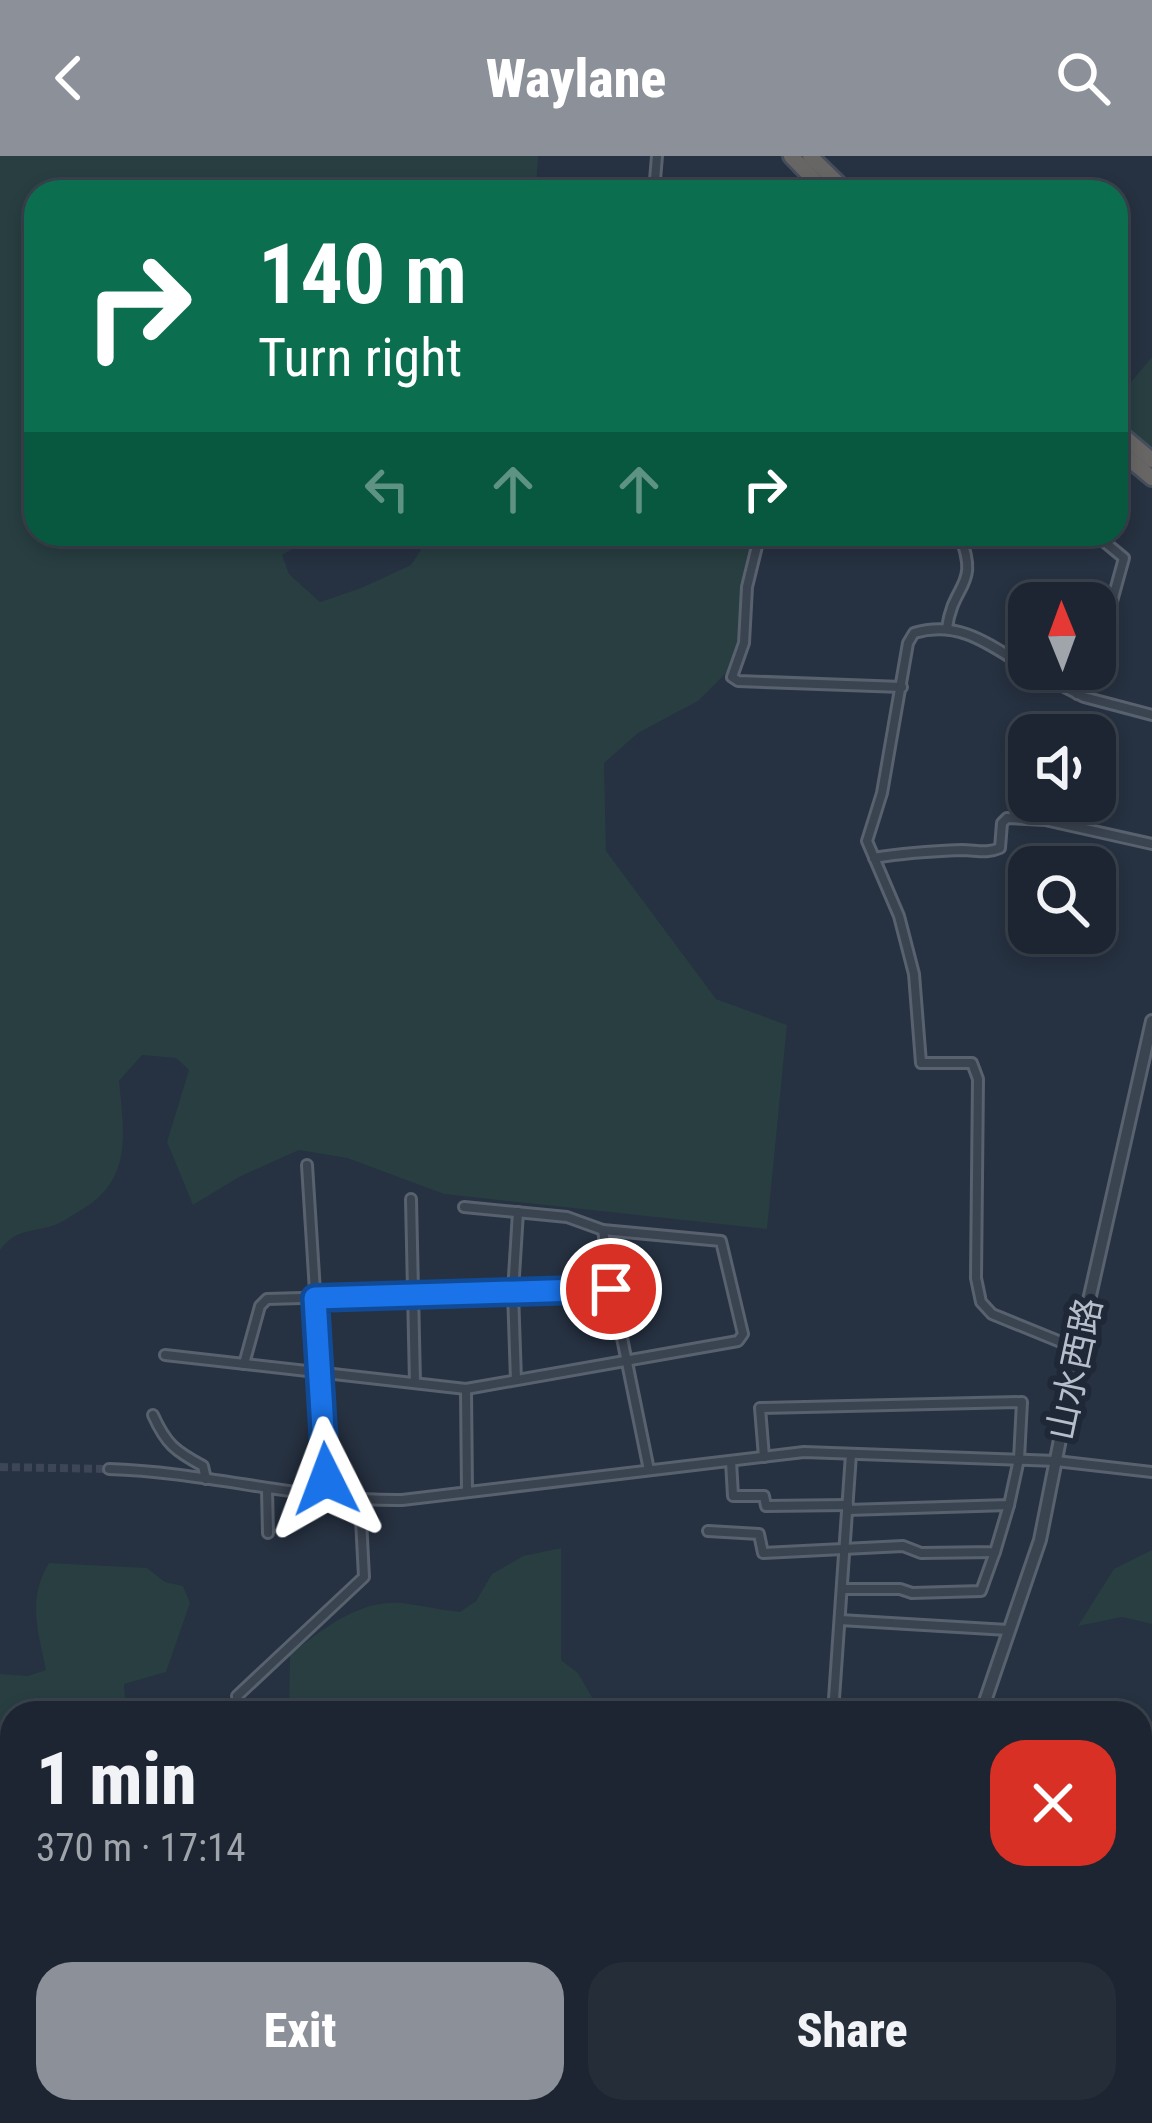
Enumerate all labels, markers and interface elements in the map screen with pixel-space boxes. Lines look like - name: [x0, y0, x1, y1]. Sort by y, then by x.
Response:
- icon: back: [36, 45, 102, 111]
- icon: search: [1050, 45, 1116, 111]
- text: Waylane: [486, 47, 666, 110]
- text: 140 m: [258, 225, 467, 324]
- icon: right: [60, 228, 216, 384]
- text: Turn right: [258, 326, 462, 389]
- icon: left: [354, 456, 420, 522]
- icon: ahead: [480, 456, 546, 522]
- icon: ahead: [606, 456, 672, 522]
- icon: right: [732, 456, 798, 522]
- north arrow: [1008, 582, 1116, 690]
- map controls: [1008, 582, 1116, 954]
- button: sound: [1008, 714, 1116, 822]
- button: search: [1008, 846, 1116, 954]
- pin: [560, 1238, 662, 1340]
- icon: arrive: [578, 1256, 644, 1322]
- street label: 山水西路: [1039, 1294, 1111, 1444]
- position arrow: [263, 1416, 389, 1542]
- text: 1 min: [36, 1737, 197, 1822]
- button: close: [990, 1740, 1116, 1866]
- text: 370 m · 17:14: [36, 1825, 246, 1871]
- button: Exit: [36, 1962, 564, 2100]
- button: Share: [588, 1962, 1116, 2100]

